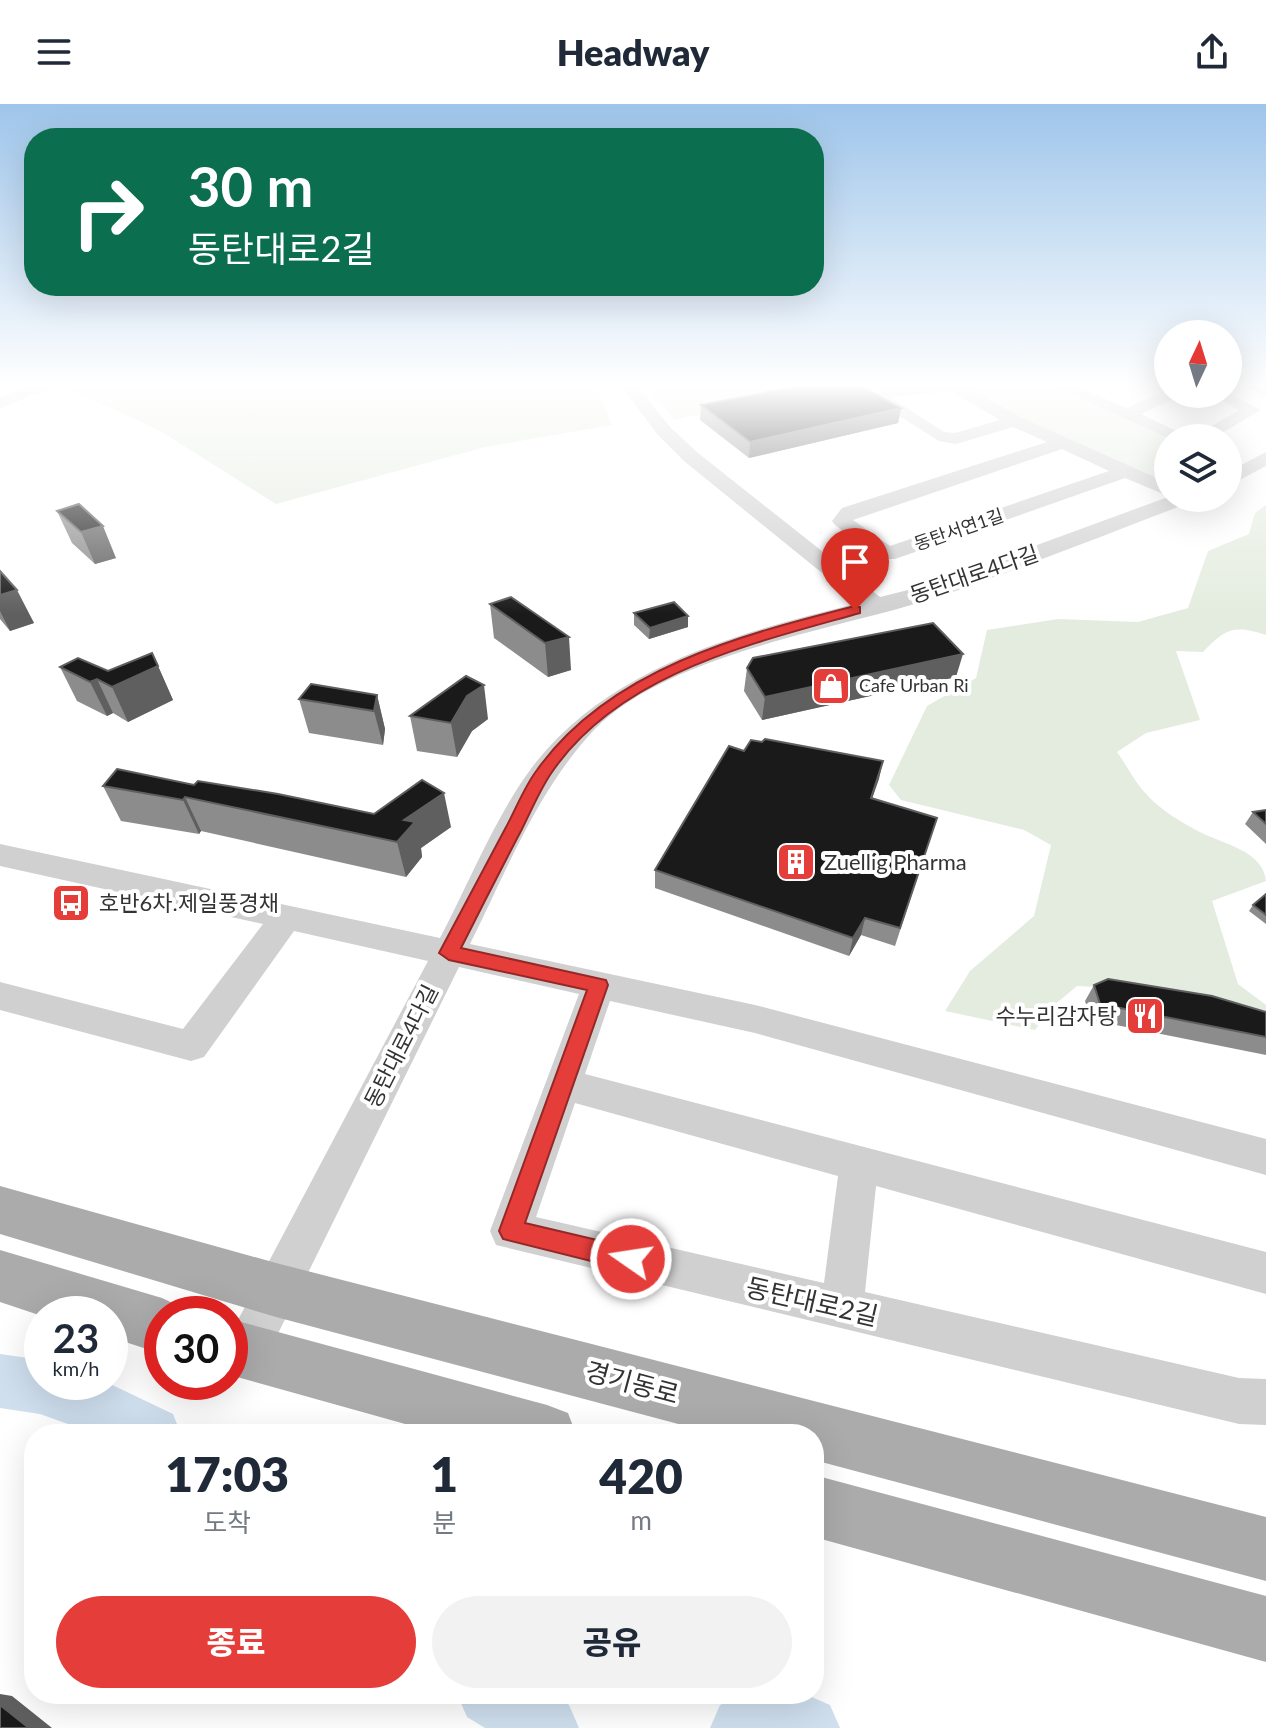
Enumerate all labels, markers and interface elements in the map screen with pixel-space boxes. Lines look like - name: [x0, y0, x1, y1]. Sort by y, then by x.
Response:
- icon: menu: [32, 30, 76, 74]
- text: Headway: [557, 30, 709, 74]
- icon: share: [1190, 30, 1234, 74]
- text: 30 m: [188, 152, 313, 219]
- icon: right: [56, 160, 160, 264]
- text: 동탄대로2길: [188, 226, 374, 270]
- north arrow: [1154, 320, 1242, 408]
- map controls: [1154, 320, 1242, 512]
- button: layers: [1154, 424, 1242, 512]
- street label: 동탄서연1길: [911, 503, 1006, 555]
- pin: [821, 528, 889, 610]
- street label: 동탄대로4다길: [906, 539, 1042, 608]
- icon: arrive: [833, 540, 877, 584]
- shop icon: Cafe Urban Ri: [810, 665, 852, 707]
- place label: Cafe Urban Ri: [859, 674, 969, 696]
- building icon: Zuellig Pharma: [775, 841, 817, 883]
- place label: Zuellig Pharma: [824, 848, 967, 875]
- bus stop icon: 호반6차.제일풍경채: [50, 882, 92, 924]
- place label: 호반6차.제일풍경채: [99, 889, 279, 916]
- street label: 동탄대로4다길: [358, 980, 443, 1112]
- restaurant icon: 수누리감자탕: [1124, 995, 1166, 1037]
- place label: 수누리감자탕: [996, 1002, 1117, 1029]
- position arrow: [589, 1217, 673, 1301]
- street label: 동탄대로2길: [743, 1270, 881, 1332]
- speed limit sign: 30: [144, 1296, 248, 1400]
- text: 23: [53, 1314, 99, 1362]
- street label: 경기동로: [582, 1354, 683, 1410]
- text: km/h: [53, 1356, 99, 1380]
- text: 17:03: [165, 1445, 289, 1502]
- text: 1: [430, 1445, 458, 1502]
- text: 420: [599, 1447, 683, 1504]
- text: m: [630, 1504, 652, 1536]
- text: 도착: [203, 1506, 251, 1538]
- text: 분: [432, 1506, 456, 1538]
- button: 종료: [56, 1596, 416, 1688]
- button: 공유: [432, 1596, 792, 1688]

